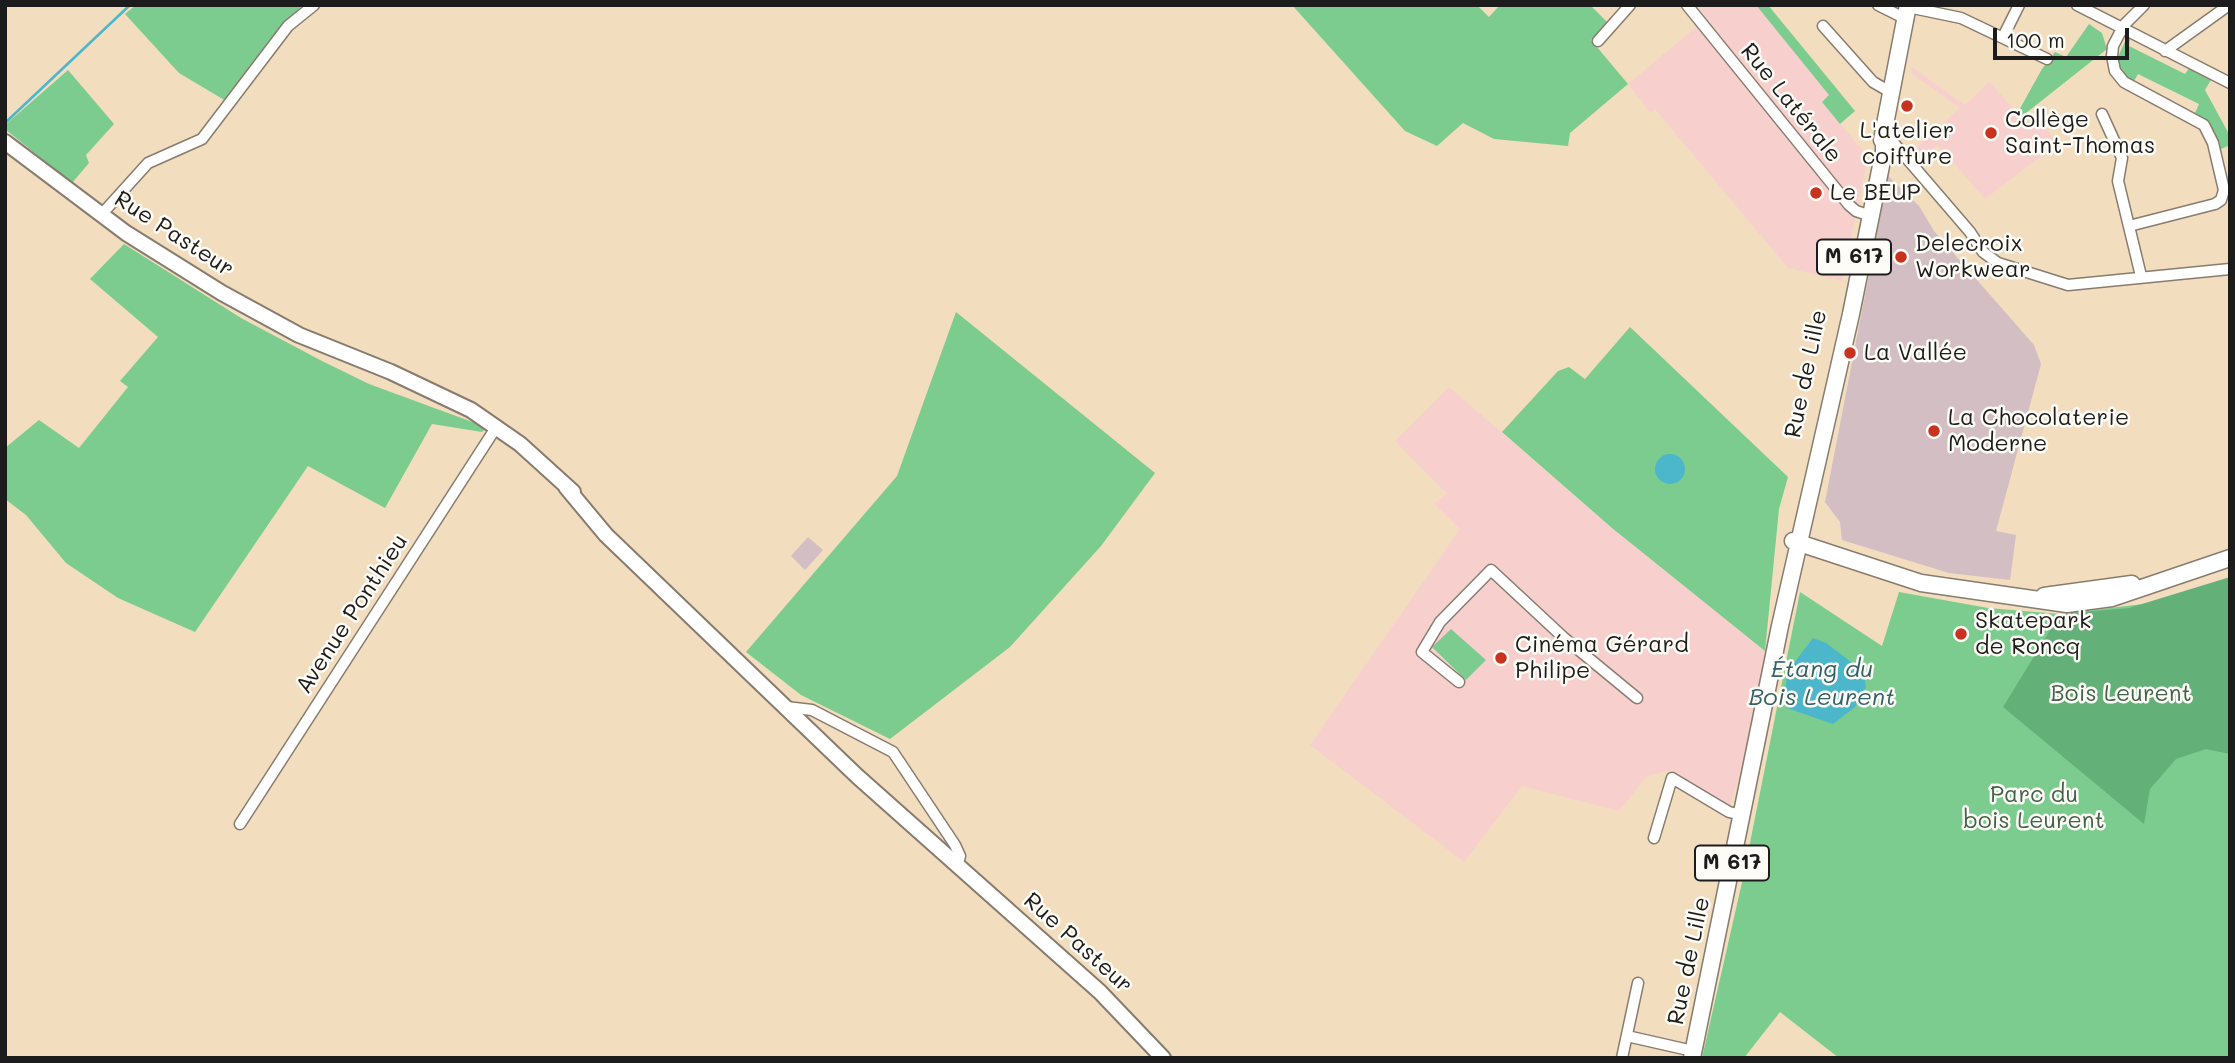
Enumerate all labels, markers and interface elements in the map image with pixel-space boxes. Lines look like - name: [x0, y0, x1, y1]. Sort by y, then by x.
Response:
- scale bar: [1997, 14, 2134, 58]
- text: 100 m: [2006, 26, 2065, 53]
- street label: Rue Latérale: [1734, 38, 1848, 168]
- marker: L'atelier coiffure: [1899, 98, 1915, 114]
- place label: Collège Saint-Thomas: [2005, 106, 2155, 160]
- place label: L'atelier coiffure: [1860, 117, 1954, 171]
- marker: Collège Saint-Thomas: [1983, 125, 1999, 141]
- place label: Le BEUP: [1830, 179, 1921, 207]
- street label: Rue Pasteur: [109, 185, 239, 283]
- marker: Le BEUP: [1808, 185, 1824, 201]
- place label: Delecroix Workwear: [1915, 230, 2031, 284]
- road number: M 617: [1817, 240, 1891, 274]
- marker: Delecroix Workwear: [1893, 249, 1909, 265]
- street label: Rue de Lille: [1779, 308, 1833, 440]
- place label: La Vallée: [1864, 339, 1967, 367]
- marker: La Vallée: [1842, 345, 1858, 361]
- place label: La Chocolaterie Moderne: [1948, 404, 2129, 458]
- marker: La Chocolaterie Moderne: [1926, 423, 1942, 439]
- street label: Avenue Ponthieu: [290, 529, 414, 699]
- place label: Skatepark de Roncq: [1975, 607, 2091, 661]
- marker: Skatepark de Roncq: [1953, 626, 1969, 642]
- place label: Cinéma Gérard Philipe: [1515, 631, 1689, 685]
- marker: Cinéma Gérard Philipe: [1493, 650, 1509, 666]
- water label: Étang du Bois Leurent: [1748, 656, 1896, 712]
- park label: Bois Leurent: [2050, 680, 2192, 708]
- park label: Parc du bois Leurent: [1963, 781, 2105, 835]
- road number: M 617: [1695, 846, 1769, 880]
- street label: Rue Pasteur: [1018, 887, 1138, 999]
- street label: Rue de Lille: [1662, 895, 1716, 1027]

